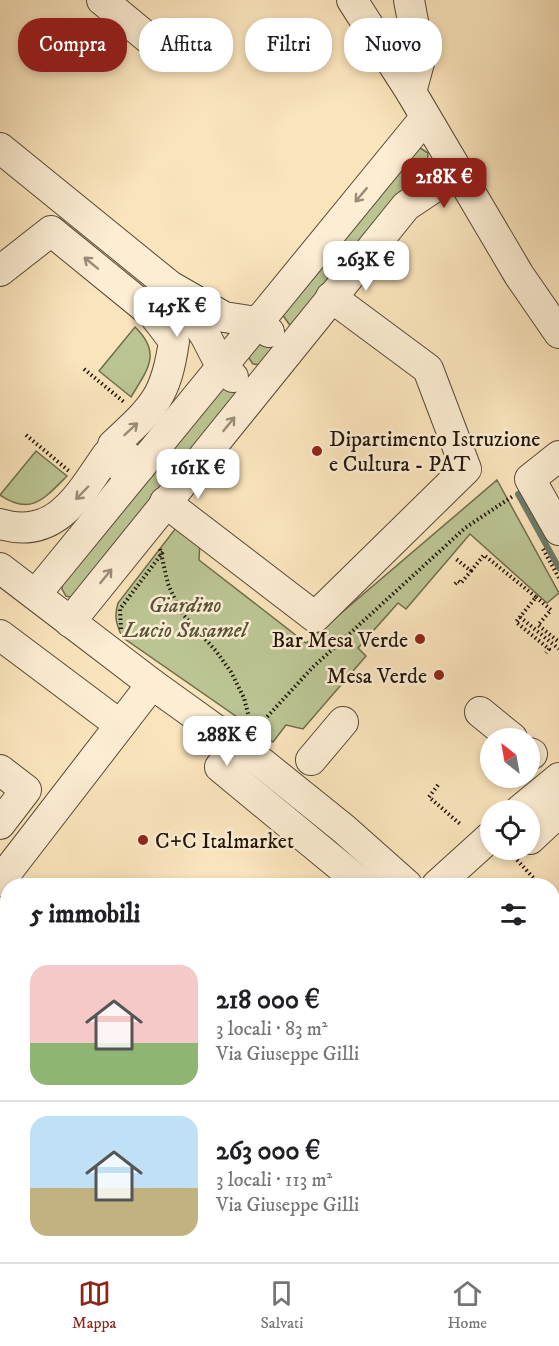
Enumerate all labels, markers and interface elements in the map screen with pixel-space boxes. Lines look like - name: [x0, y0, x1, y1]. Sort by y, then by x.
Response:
- chip: Compra: [18, 18, 127, 72]
- chip: Affitta: [139, 18, 233, 72]
- chip: Filtri: [245, 18, 332, 72]
- chip: Nuovo: [344, 18, 442, 72]
- pin: 218K €: [395, 158, 493, 209]
- text: 218K €: [415, 165, 473, 190]
- one-way arrow: [354, 187, 368, 202]
- pin: 263K €: [317, 241, 415, 292]
- text: 263K €: [337, 248, 395, 273]
- one-way arrow: [83, 257, 99, 270]
- pin: 145K €: [128, 287, 226, 338]
- text: 145K €: [148, 294, 206, 319]
- one-way arrow: [222, 416, 235, 432]
- one-way arrow: [123, 422, 138, 436]
- place label: Dipartimento Istruzione e Cultura - PAT: [329, 426, 540, 478]
- marker: Dipartimento Istruzione e Cultura - PAT: [310, 444, 324, 458]
- pin: 161K €: [149, 449, 247, 500]
- text: 161K €: [171, 456, 225, 481]
- one-way arrow: [74, 486, 89, 500]
- one-way arrow: [100, 568, 113, 584]
- park label: Giardino Lucio Susamel: [121, 592, 249, 644]
- place label: Bar Mesa Verde: [271, 627, 408, 654]
- marker: Bar Mesa Verde: [413, 632, 427, 646]
- place label: Mesa Verde: [327, 663, 427, 690]
- marker: Mesa Verde: [432, 668, 446, 682]
- pin: 288K €: [178, 716, 276, 767]
- text: 288K €: [197, 723, 257, 748]
- north arrow: [480, 728, 540, 788]
- map controls: [480, 728, 540, 860]
- button: locate: [480, 800, 540, 860]
- place label: C+C Italmarket: [155, 828, 294, 855]
- marker: C+C Italmarket: [136, 833, 150, 847]
- text: 5 immobili: [30, 898, 140, 931]
- icon: filters: [497, 898, 530, 931]
- text: 218 000 €: [216, 984, 320, 1017]
- icon: home: [78, 989, 150, 1061]
- text: 3 locali · 83 m²: [216, 1017, 328, 1042]
- text: Via Giuseppe Gilli: [216, 1042, 359, 1067]
- text: 263 000 €: [216, 1135, 320, 1168]
- icon: home: [78, 1140, 150, 1212]
- text: 3 locali · 113 m²: [216, 1168, 332, 1193]
- text: Via Giuseppe Gilli: [216, 1193, 359, 1218]
- tab: Mappa: [72, 1277, 116, 1333]
- tab: Salvati: [260, 1277, 303, 1333]
- tab: Home: [447, 1277, 487, 1333]

